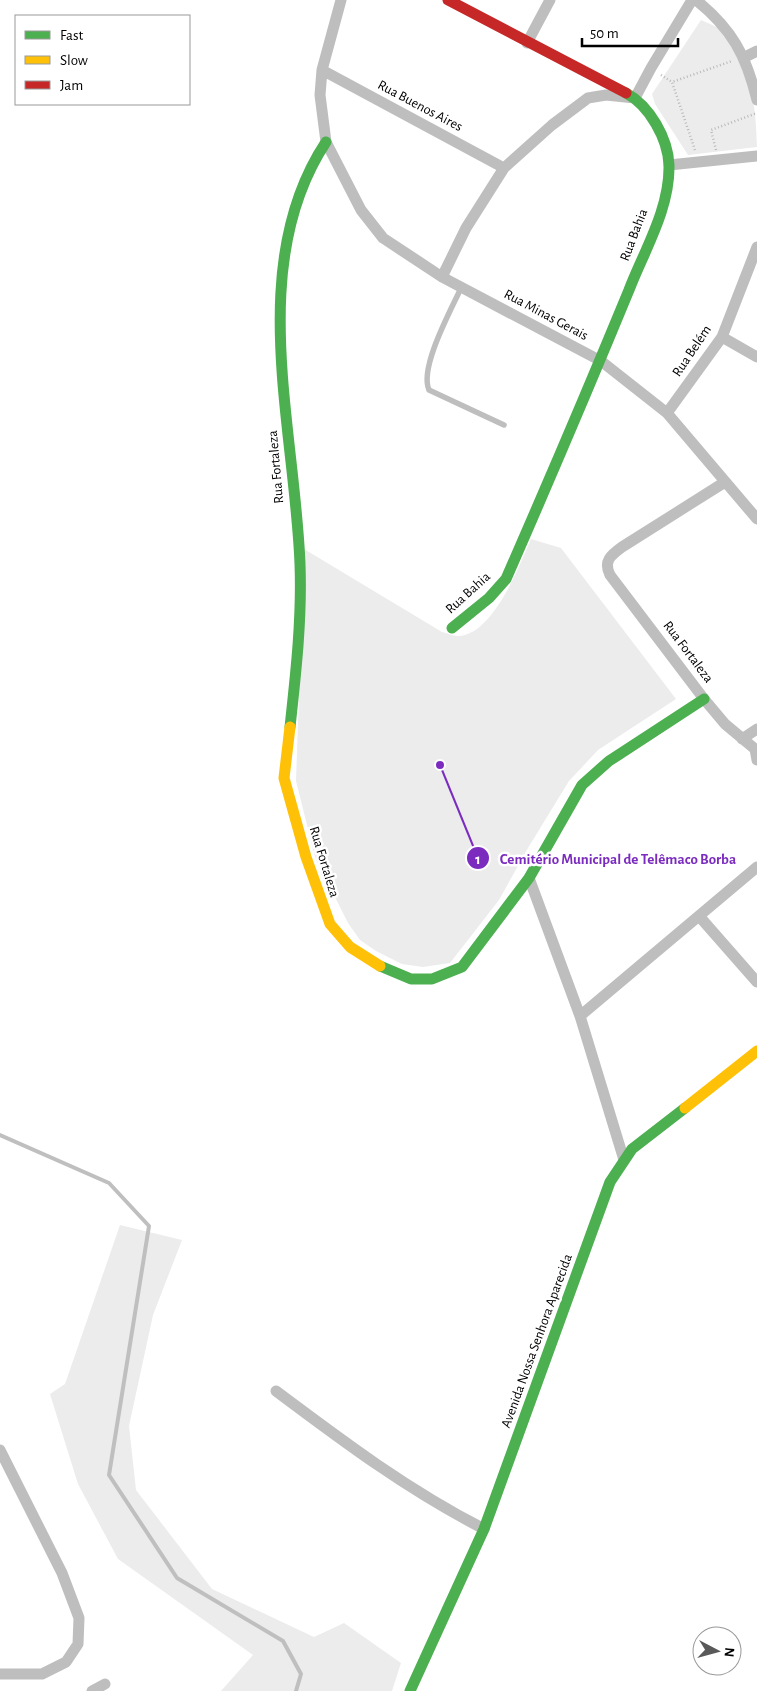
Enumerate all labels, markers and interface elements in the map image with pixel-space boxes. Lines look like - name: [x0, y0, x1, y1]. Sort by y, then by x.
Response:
- legend: [15, 15, 190, 105]
- scale bar: [582, 15, 678, 47]
- text: 50 m: [590, 26, 619, 41]
- text: Fast: [60, 28, 84, 43]
- text: Slow: [60, 53, 88, 68]
- text: Jam: [60, 78, 83, 93]
- street label: Rua Buenos Aires: [375, 78, 465, 134]
- street label: Rua Bahia: [618, 207, 650, 263]
- street label: Rua Minas Gerais: [502, 287, 590, 343]
- street label: Rua Belém: [670, 323, 714, 379]
- street label: Rua Fortaleza: [266, 429, 286, 504]
- street label: Rua Bahia: [443, 569, 493, 616]
- street label: Rua Fortaleza: [660, 619, 716, 686]
- street label: Rua Fortaleza: [307, 825, 342, 900]
- callout: Cemitério Municipal de Telêmaco Borba: [465, 843, 746, 873]
- text: 1: [475, 852, 481, 867]
- text: Cemitério Municipal de Telêmaco Borba: [500, 852, 736, 867]
- street label: Avenida Nossa Senhora Aparecida: [499, 1252, 575, 1430]
- north arrow: [692, 1626, 742, 1676]
- text: N: [721, 1647, 736, 1658]

